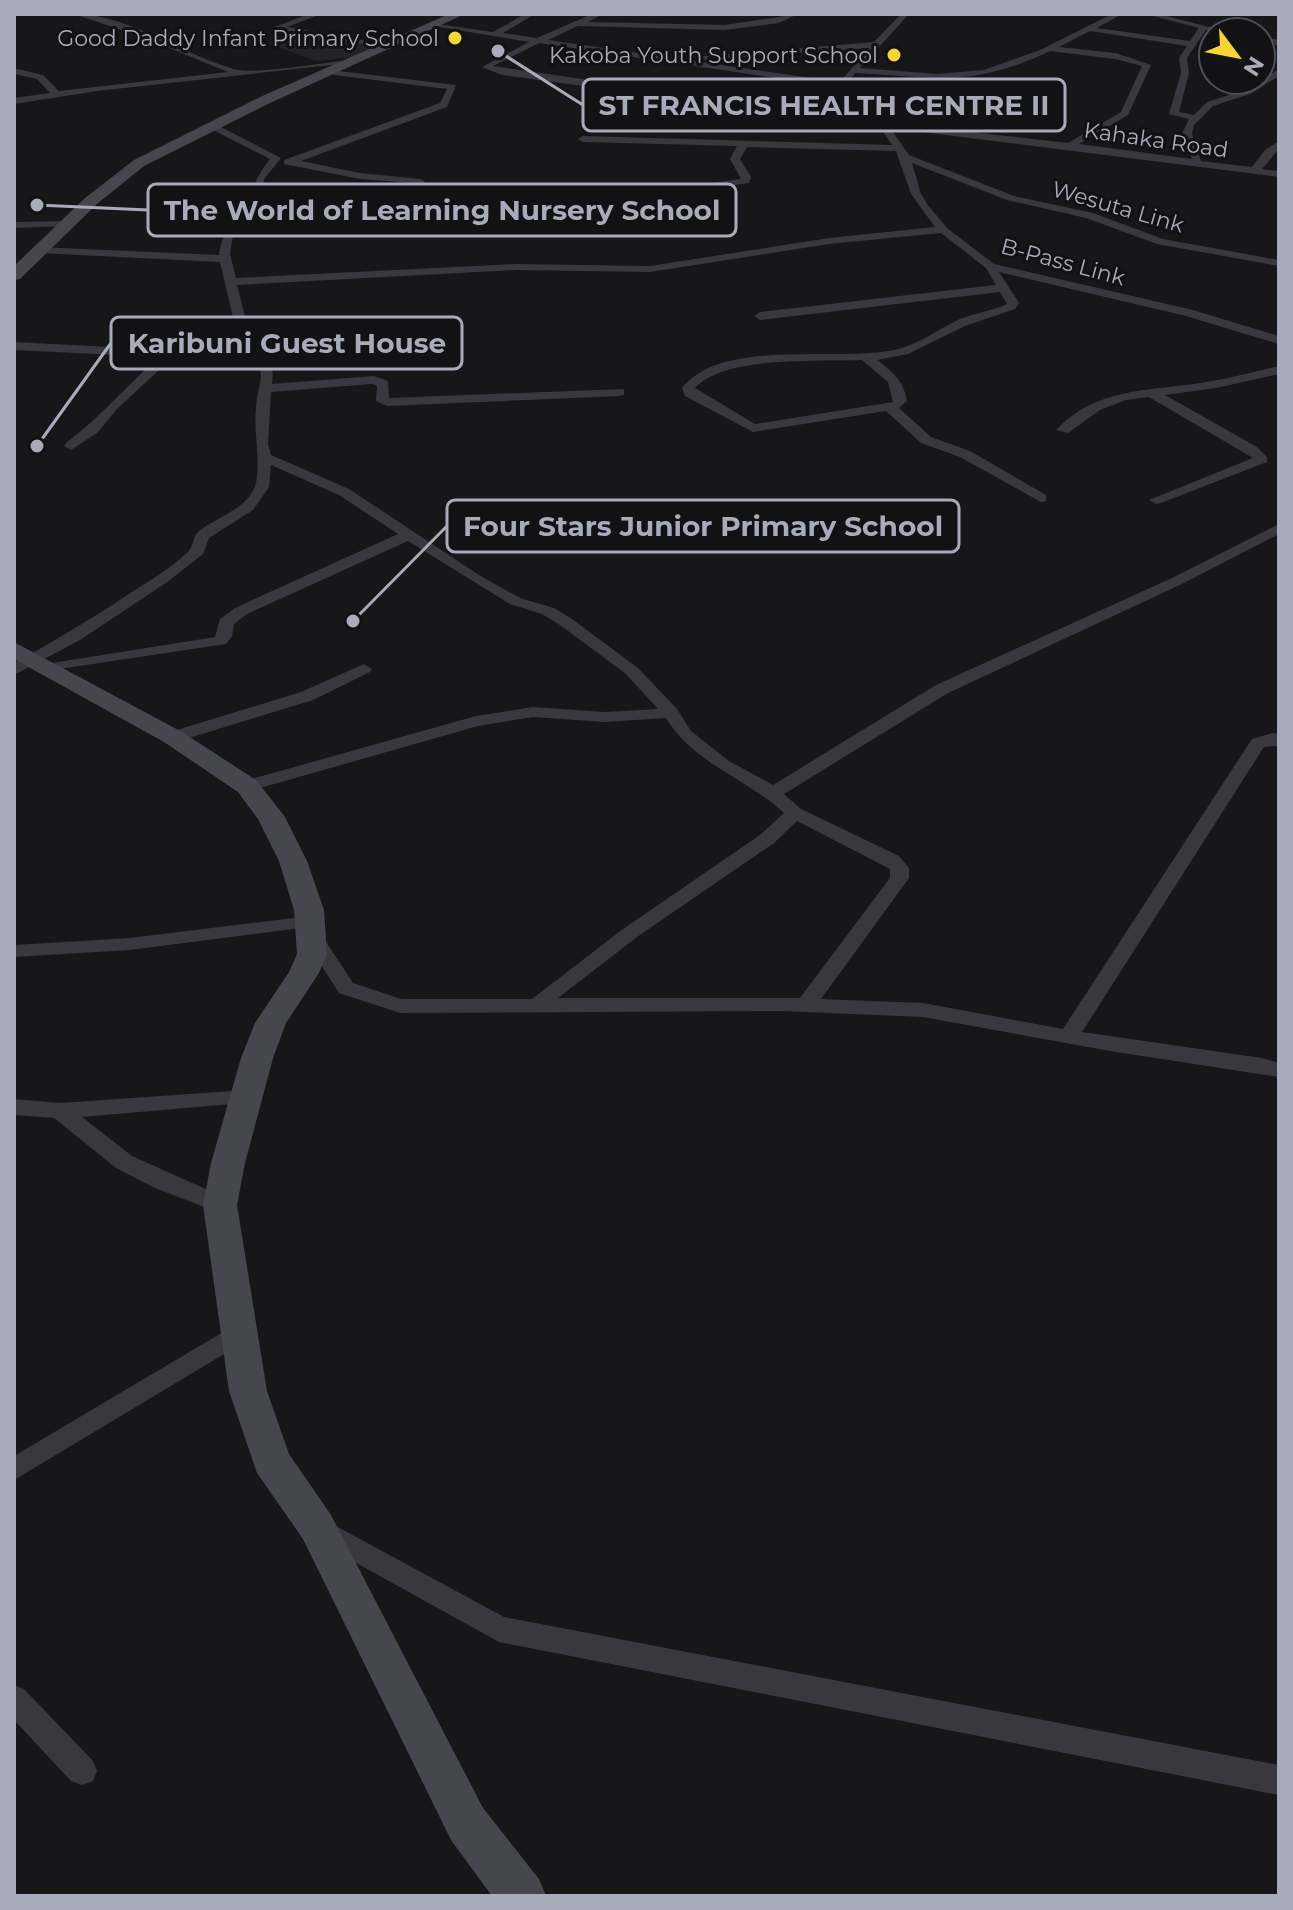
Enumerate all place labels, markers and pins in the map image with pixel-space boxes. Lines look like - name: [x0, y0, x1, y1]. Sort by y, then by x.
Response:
- place label: Good Daddy Infant Primary School: [57, 25, 439, 52]
- marker: Good Daddy Infant Primary School: [446, 29, 464, 47]
- place label: Kakoba Youth Support School: [549, 42, 878, 69]
- marker: Kakoba Youth Support School: [885, 46, 903, 64]
- callout: ST FRANCIS HEALTH CENTRE II: [583, 79, 1065, 131]
- callout: The World of Learning Nursery School: [148, 184, 736, 236]
- callout: Karibuni Guest House: [111, 317, 462, 369]
- callout: Four Stars Junior Primary School: [447, 500, 959, 552]

